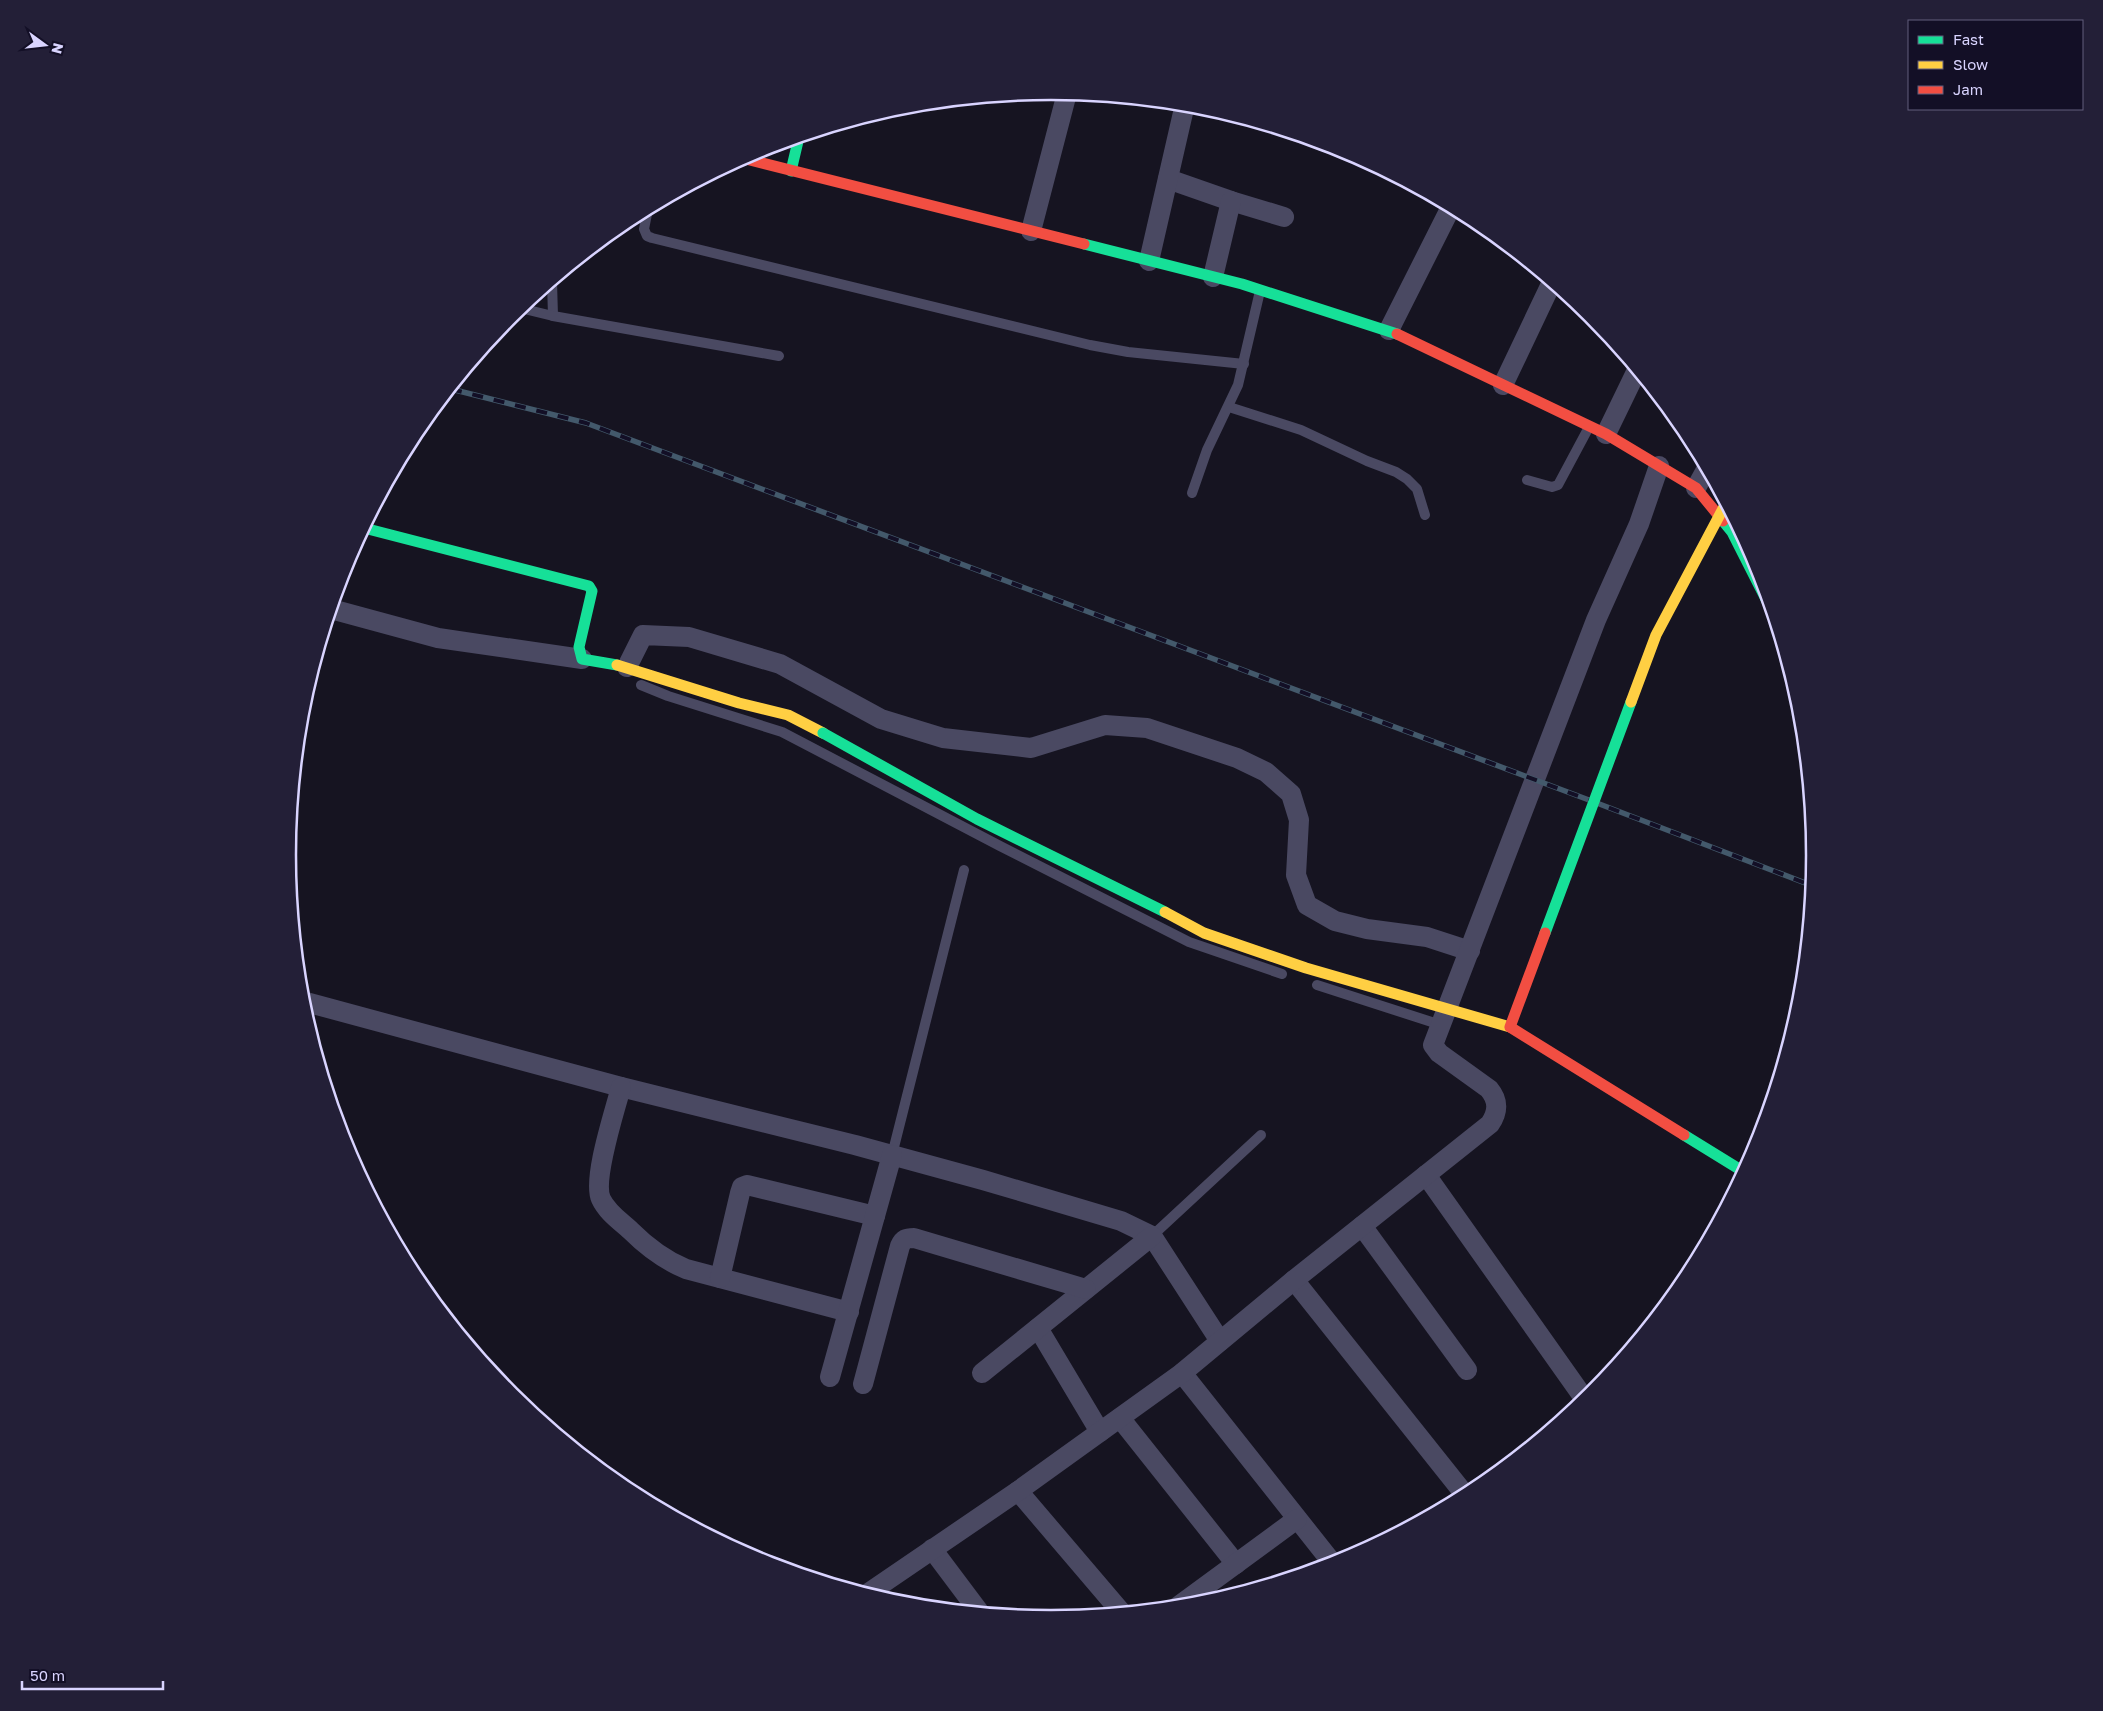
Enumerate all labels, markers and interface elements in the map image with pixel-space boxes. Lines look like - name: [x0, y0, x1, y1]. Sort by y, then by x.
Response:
- north arrow: [20, 20, 70, 70]
- legend: [1908, 20, 2083, 110]
- text: Fast: [1953, 30, 1984, 48]
- text: N: [48, 41, 68, 56]
- text: Slow: [1953, 55, 1988, 73]
- text: Jam: [1953, 80, 1983, 98]
- scale bar: [22, 1658, 164, 1690]
- text: 50 m: [30, 1666, 65, 1684]

